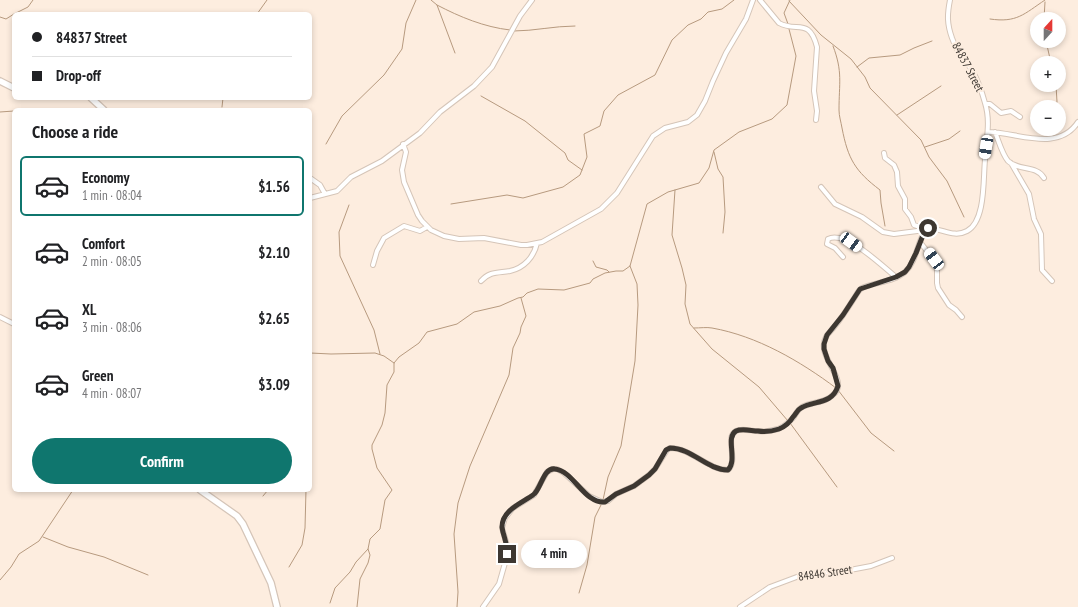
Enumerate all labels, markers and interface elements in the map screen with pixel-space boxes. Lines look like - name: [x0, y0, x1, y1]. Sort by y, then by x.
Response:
- north arrow: [1030, 12, 1066, 48]
- map controls: [1030, 12, 1066, 136]
- text: 84837 Street: [56, 28, 127, 47]
- street label: 84837 Street: [949, 39, 988, 95]
- button: +: [1030, 56, 1066, 92]
- text: Drop-off: [56, 66, 101, 85]
- button: −: [1030, 100, 1066, 136]
- text: Choose a ride: [32, 120, 118, 143]
- car: [978, 134, 994, 160]
- icon: car: [34, 168, 70, 204]
- text: Economy: [82, 168, 130, 187]
- text: $1.56: [258, 177, 290, 196]
- text: 1 min · 08:04: [82, 187, 142, 204]
- route start: [919, 219, 937, 237]
- car: [838, 230, 864, 254]
- icon: car: [34, 234, 70, 270]
- text: Comfort: [82, 234, 125, 253]
- text: $2.10: [258, 243, 290, 262]
- car: [922, 246, 946, 272]
- text: 2 min · 08:05: [82, 253, 142, 270]
- icon: car: [34, 300, 70, 336]
- text: XL: [82, 300, 96, 319]
- text: $2.65: [258, 309, 290, 328]
- text: 3 min · 08:06: [82, 319, 142, 336]
- icon: car: [34, 366, 70, 402]
- text: Green: [82, 366, 114, 385]
- text: $3.09: [258, 375, 290, 394]
- text: 4 min · 08:07: [82, 385, 142, 402]
- button: Confirm: [32, 438, 292, 484]
- callout: 4 min: [521, 540, 587, 568]
- route end: [498, 545, 516, 563]
- text: 4 min: [541, 545, 567, 562]
- street label: 84846 Street: [797, 561, 854, 584]

